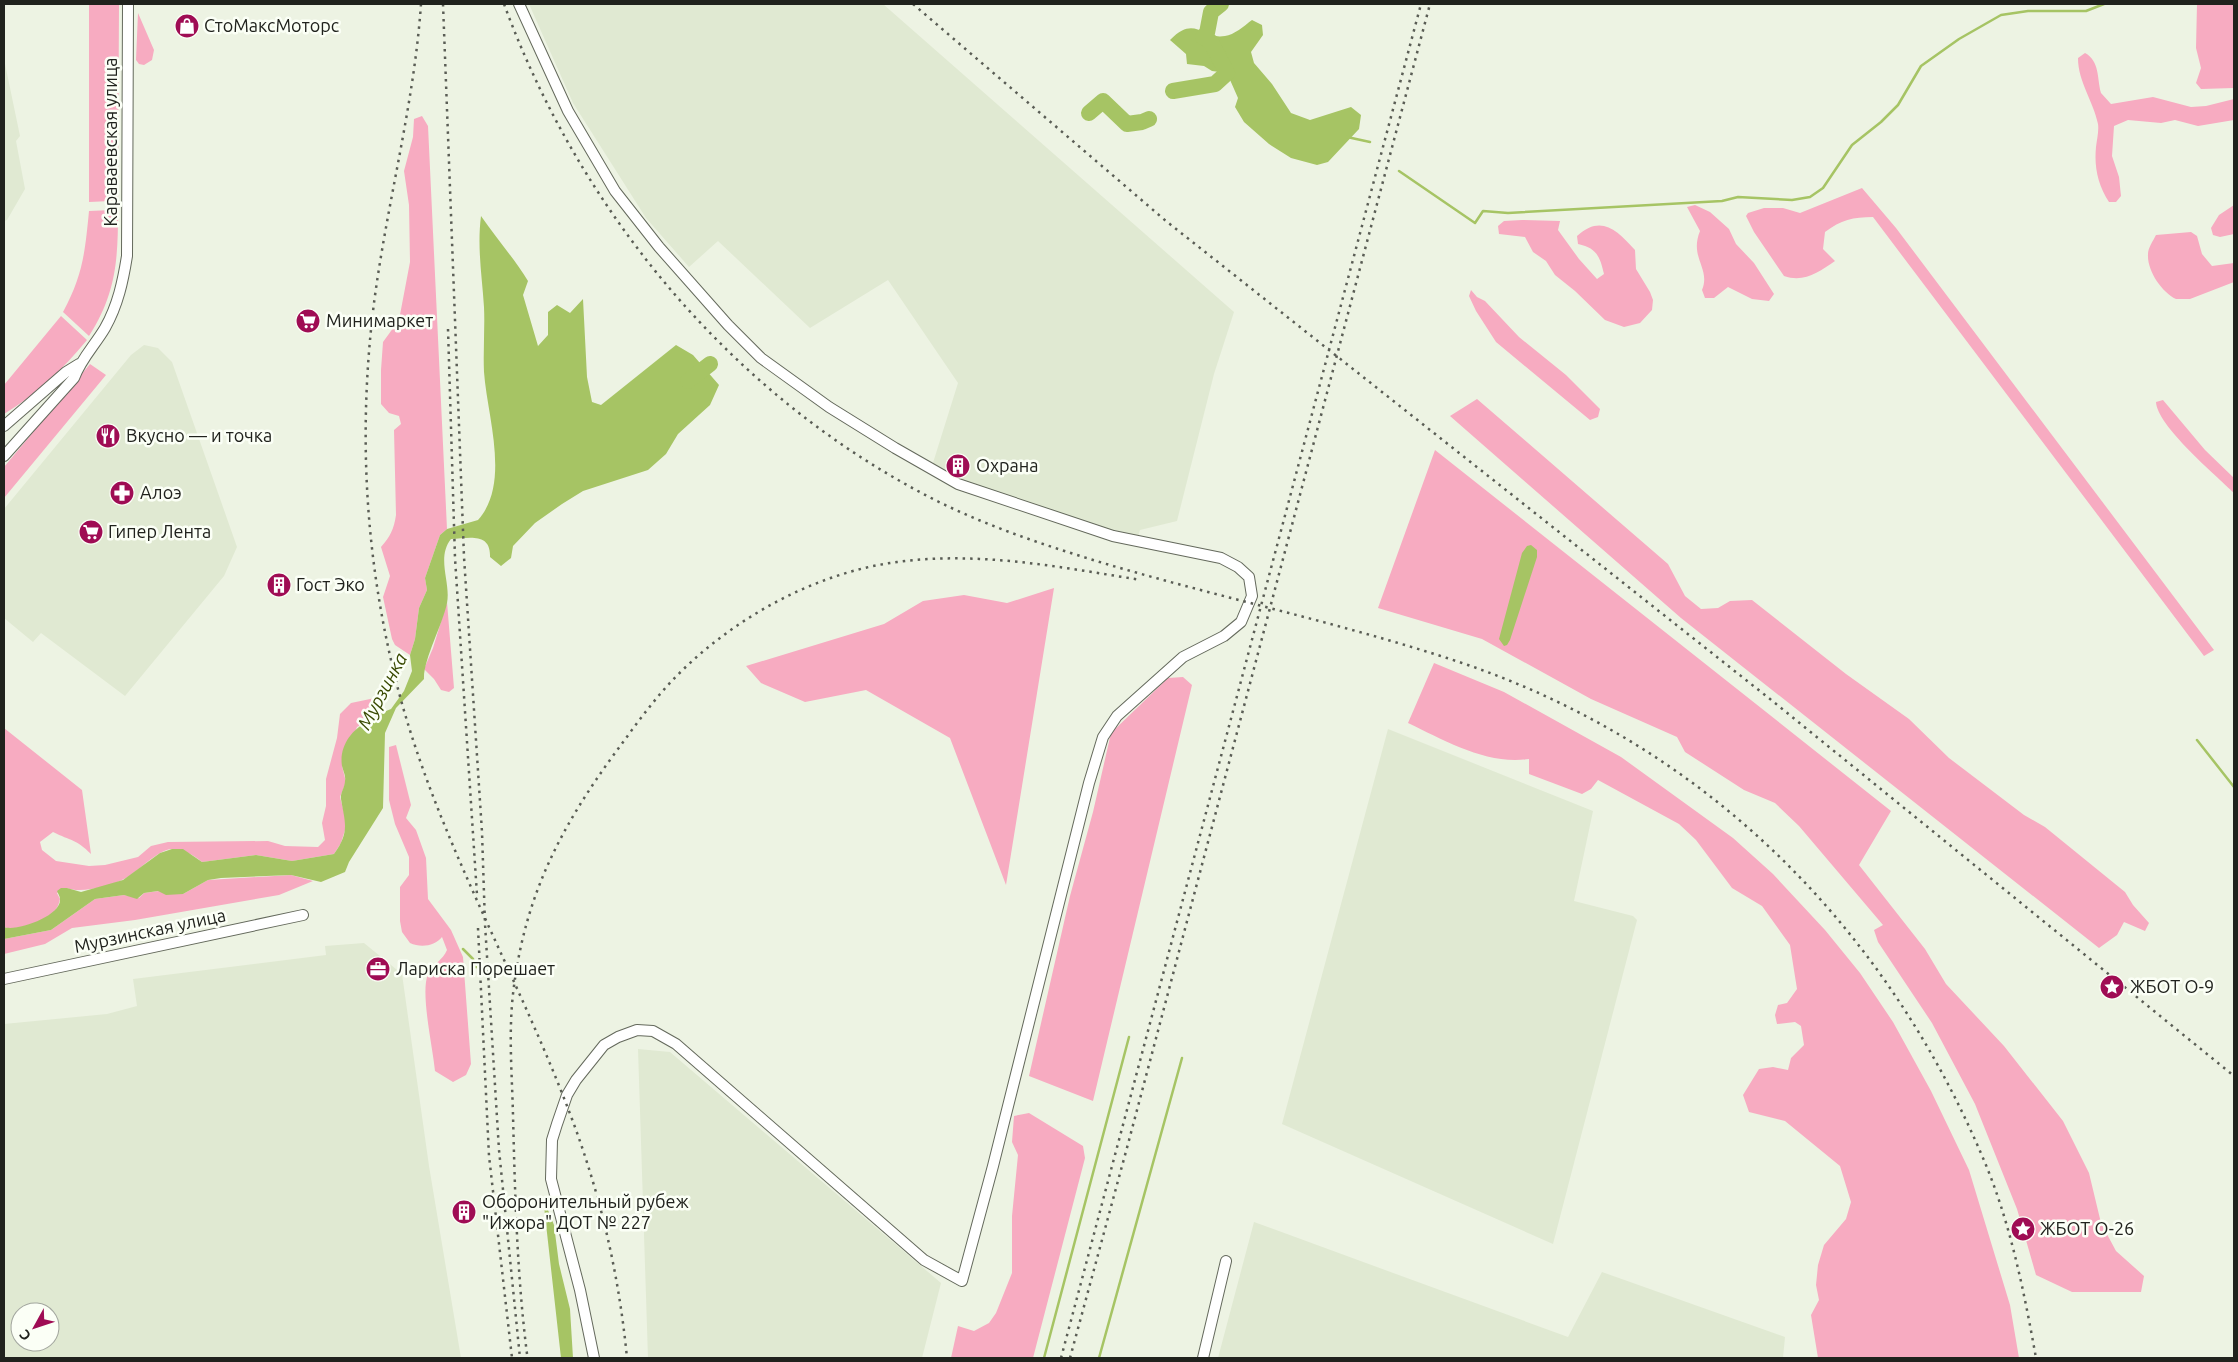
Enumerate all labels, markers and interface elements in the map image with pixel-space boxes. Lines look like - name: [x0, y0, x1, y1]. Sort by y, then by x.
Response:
- shop icon: СтоМаксМоторс: [174, 13, 200, 39]
- place label: СтоМаксМоторс: [204, 15, 339, 35]
- street label: Караваевская улица: [100, 58, 120, 226]
- supermarket icon: Минимаркет: [295, 308, 321, 334]
- place label: Минимаркет: [326, 310, 433, 330]
- restaurant icon: Вкусно — и точка: [95, 423, 121, 449]
- place label: Вкусно — и точка: [126, 425, 272, 445]
- building icon: Охрана: [945, 453, 971, 479]
- place label: Охрана: [976, 455, 1039, 475]
- pharmacy icon: Алоэ: [109, 480, 135, 506]
- place label: Алоэ: [140, 482, 182, 502]
- supermarket icon: Гипер Лента: [78, 519, 104, 545]
- place label: Гипер Лента: [108, 521, 211, 541]
- building icon: Гост Эко: [266, 572, 292, 598]
- place label: Гост Эко: [296, 574, 365, 594]
- water label: Мурзинка: [353, 649, 411, 733]
- street label: Мурзинская улица: [72, 904, 227, 956]
- office icon: Лариска Порешает: [365, 956, 391, 982]
- place label: Лариска Порешает: [396, 958, 555, 978]
- place icon: ЖБОТ О-9: [2099, 974, 2125, 1000]
- place label: ЖБОТ О-9: [2130, 976, 2214, 996]
- place label: Оборонительный рубеж "Ижора" ДОТ № 227: [482, 1191, 689, 1232]
- building icon: Оборонительный рубеж "Ижора" ДОТ № 227: [451, 1199, 477, 1225]
- place icon: ЖБОТ О-26: [2010, 1216, 2036, 1242]
- place label: ЖБОТ О-26: [2040, 1218, 2134, 1238]
- north arrow: [10, 1302, 60, 1352]
- text: С: [16, 1327, 34, 1344]

